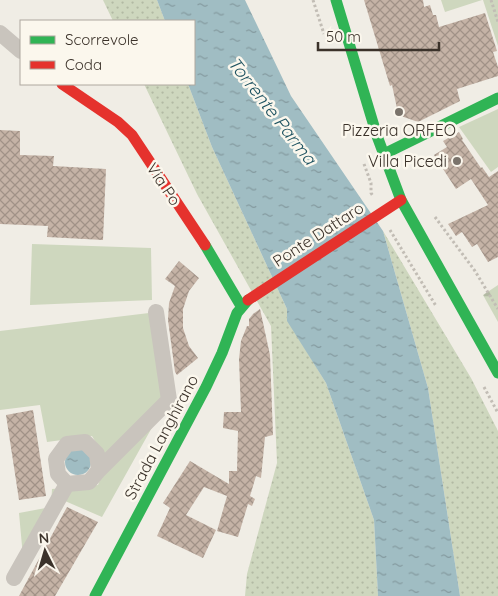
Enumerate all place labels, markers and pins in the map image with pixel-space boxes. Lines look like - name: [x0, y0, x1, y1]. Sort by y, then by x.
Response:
- marker: Pizzeria ORFEO: [393, 106, 405, 118]
- place label: Pizzeria ORFEO: [342, 120, 456, 140]
- place label: Villa Picedi: [368, 151, 447, 171]
- marker: Villa Picedi: [451, 155, 463, 167]

